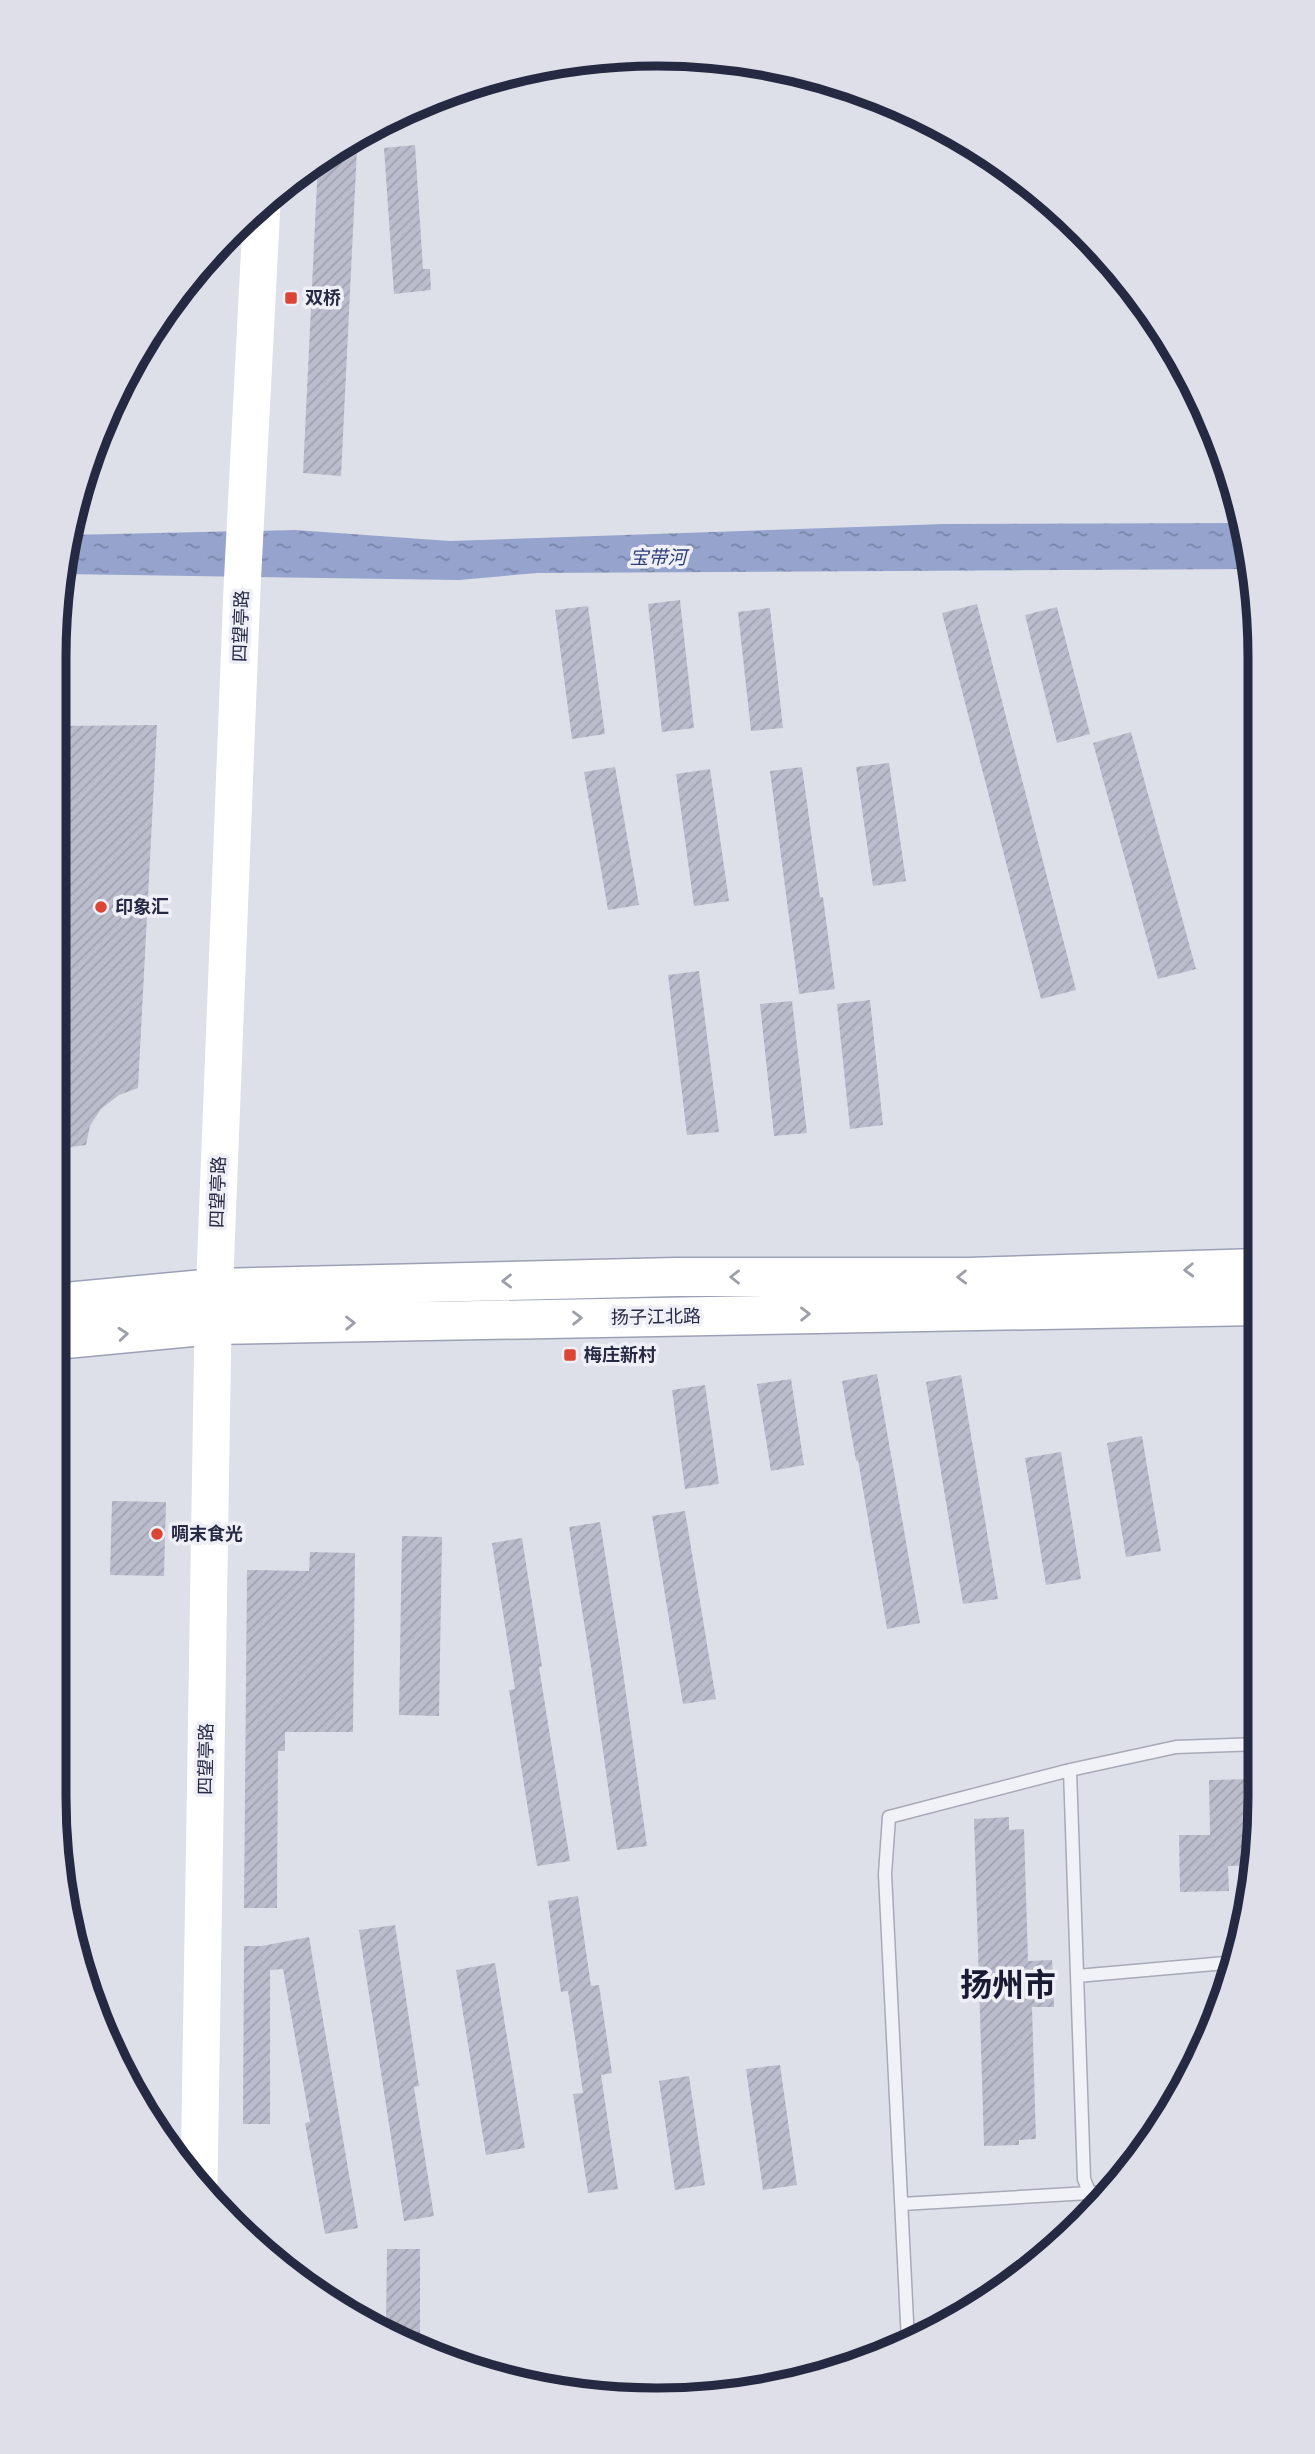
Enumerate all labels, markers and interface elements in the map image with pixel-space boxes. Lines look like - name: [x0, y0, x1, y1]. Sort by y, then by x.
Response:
- place label: 双桥: [305, 286, 341, 308]
- marker: 双桥: [283, 290, 299, 306]
- water label: 宝带河: [629, 545, 690, 568]
- street label: 四望亭路: [228, 590, 252, 662]
- place label: 印象汇: [115, 895, 169, 917]
- marker: 印象汇: [93, 899, 109, 915]
- street label: 四望亭路: [205, 1156, 229, 1228]
- one-way arrow: [1184, 1263, 1195, 1278]
- one-way arrow: [729, 1269, 739, 1285]
- one-way arrow: [956, 1269, 967, 1285]
- one-way arrow: [501, 1273, 512, 1289]
- street label: 扬子江北路: [611, 1304, 701, 1328]
- one-way arrow: [800, 1306, 810, 1322]
- one-way arrow: [573, 1310, 583, 1326]
- one-way arrow: [345, 1315, 356, 1330]
- one-way arrow: [117, 1326, 129, 1341]
- place label: 梅庄新村: [584, 1343, 656, 1365]
- marker: 梅庄新村: [562, 1347, 578, 1363]
- place label: 啁末食光: [171, 1522, 243, 1544]
- marker: 啁末食光: [149, 1526, 165, 1542]
- street label: 四望亭路: [193, 1723, 217, 1795]
- district label: 扬州市: [960, 1964, 1056, 2003]

